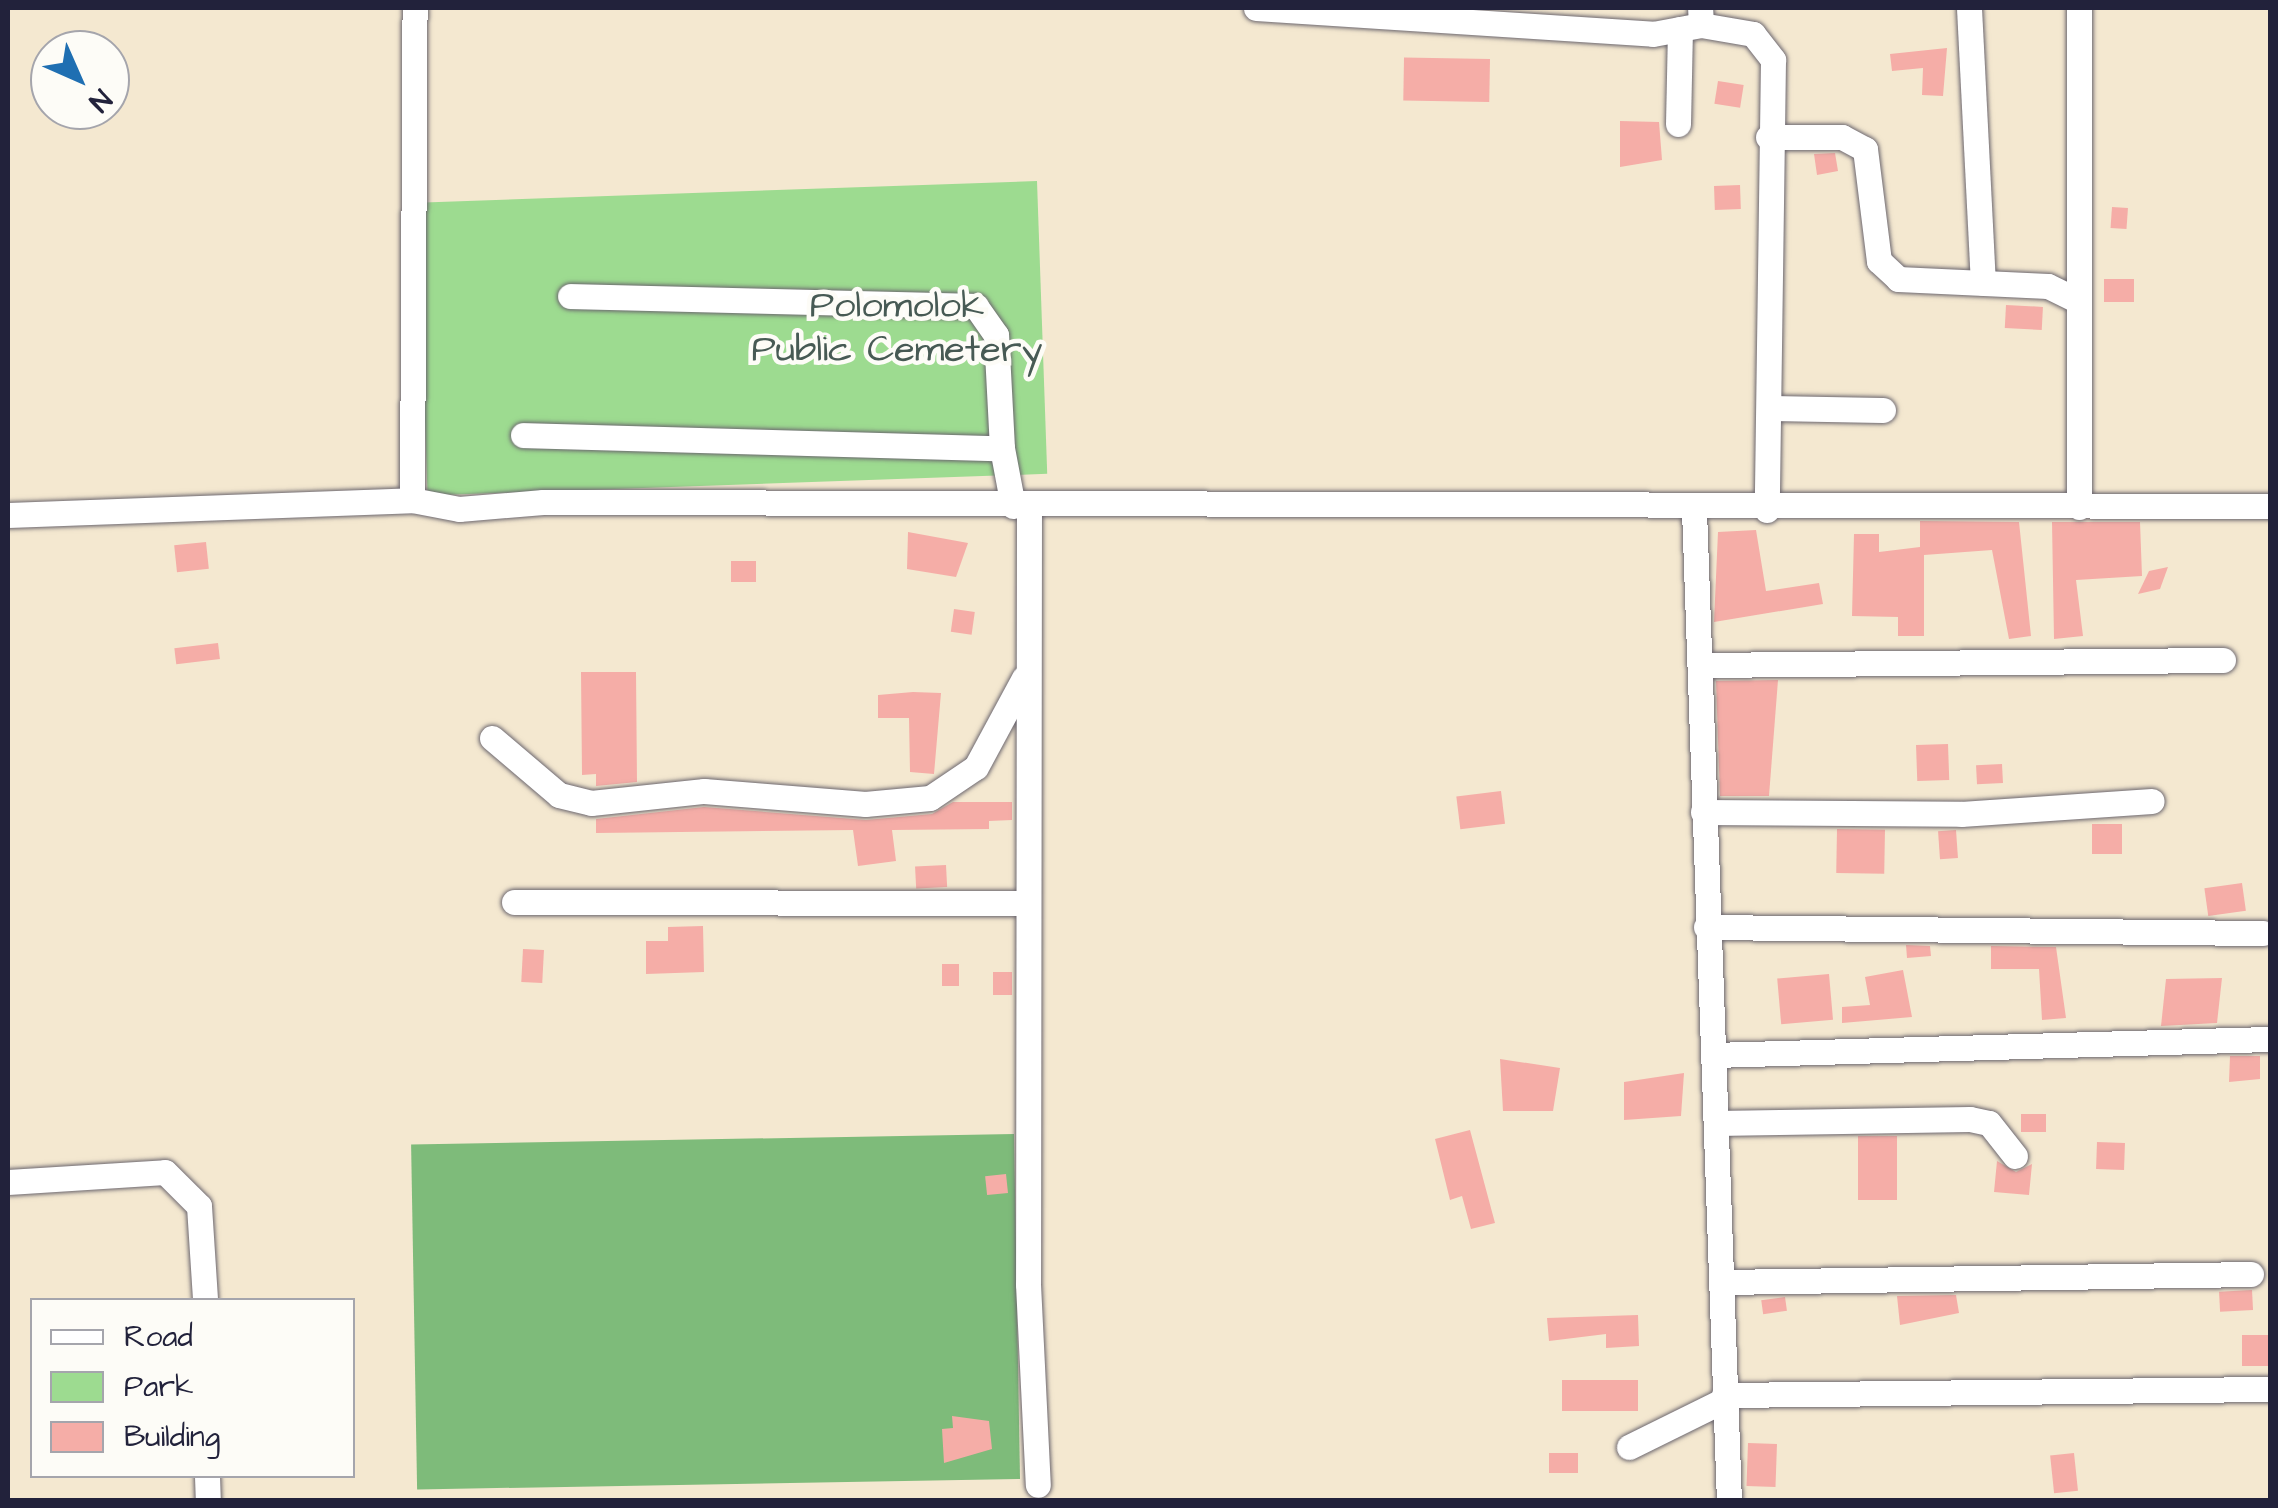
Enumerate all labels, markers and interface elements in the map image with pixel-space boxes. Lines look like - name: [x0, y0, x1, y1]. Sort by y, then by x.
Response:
- north arrow: [30, 30, 130, 130]
- text: N: [80, 80, 120, 120]
- park label: Polomolok Public Cemetery: [751, 284, 1043, 373]
- legend: [30, 1298, 355, 1478]
- text: Road: [124, 1316, 193, 1358]
- text: Park: [124, 1366, 193, 1408]
- text: Building: [124, 1416, 220, 1458]

